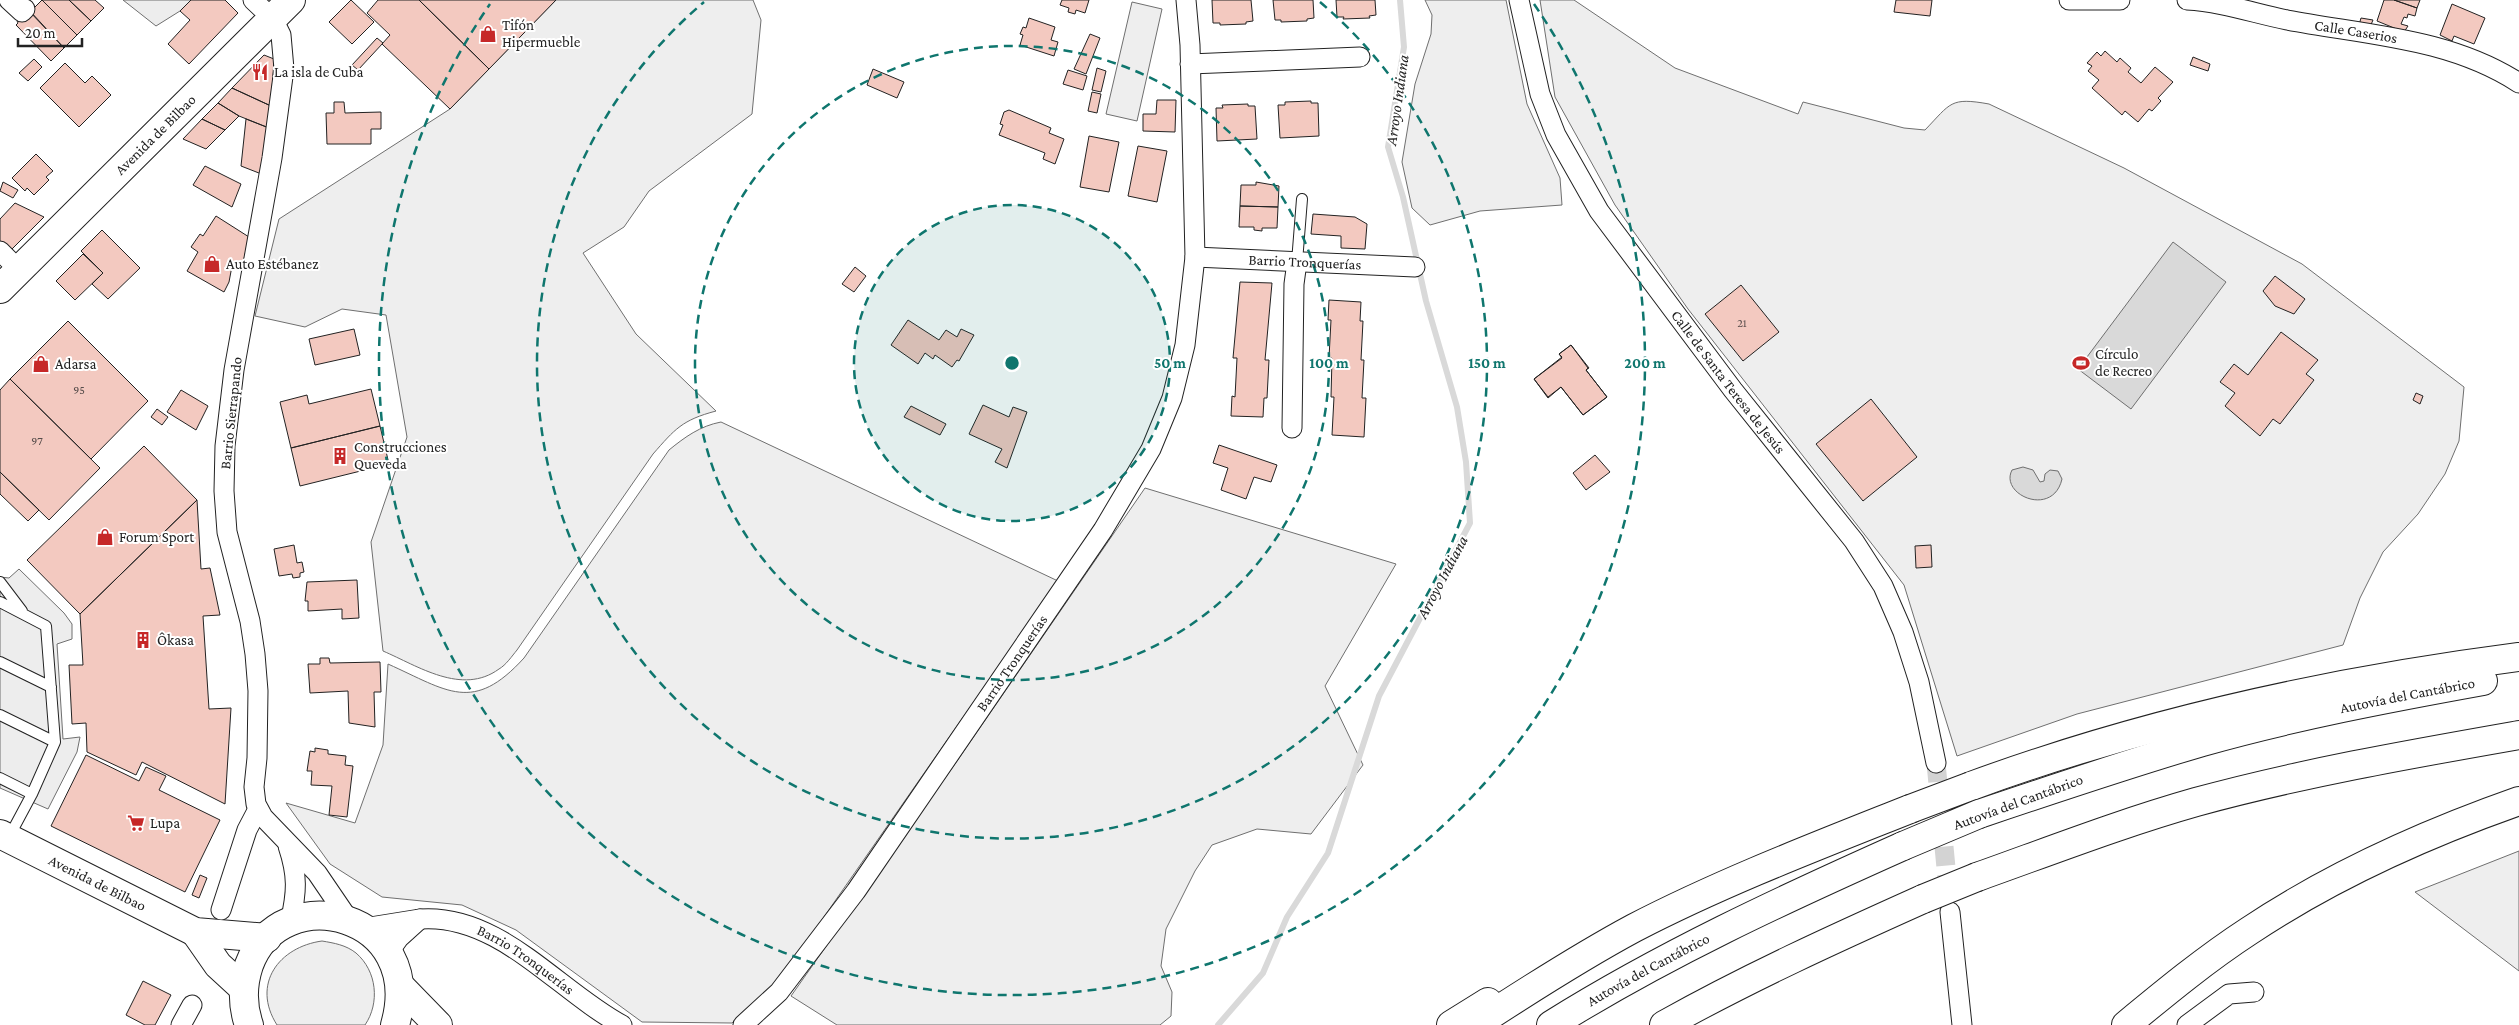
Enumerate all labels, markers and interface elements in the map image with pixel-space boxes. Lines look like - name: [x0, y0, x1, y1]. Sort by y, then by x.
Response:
- scale bar: [18, 15, 81, 47]
- place label: Tifón Hipermueble: [502, 17, 581, 51]
- street label: Calle Caserios: [2313, 17, 2399, 46]
- shop icon: Tifón Hipermueble: [478, 24, 498, 44]
- text: 20 m: [25, 25, 56, 41]
- water label: Arroyo Indiana: [1382, 53, 1413, 147]
- restaurant icon: La isla de Cuba: [250, 62, 270, 82]
- place label: La isla de Cuba: [274, 64, 363, 80]
- street label: Avenida de Bilbao: [112, 91, 199, 178]
- street label: Barrio Tronquerías: [1248, 251, 1362, 273]
- shop icon: Auto Estébanez: [202, 254, 222, 274]
- place label: Auto Estébanez: [226, 256, 319, 272]
- street label: Calle de Santa Teresa de Jesús: [1668, 307, 1789, 457]
- house number: 21: [1737, 316, 1747, 330]
- place label: Círculo de Recreo: [2095, 346, 2152, 379]
- sports icon: Círculo de Recreo: [2071, 353, 2091, 373]
- shop icon: Adarsa: [31, 354, 51, 374]
- centre of rings: [1003, 354, 1021, 372]
- text: 50 m: [1154, 355, 1186, 371]
- text: 100 m: [1309, 355, 1349, 371]
- text: 150 m: [1468, 355, 1506, 371]
- text: 200 m: [1624, 355, 1666, 371]
- place label: Adarsa: [55, 356, 96, 372]
- street label: Barrio Sierrapando: [217, 356, 246, 470]
- house number: 95: [73, 383, 85, 397]
- house number: 97: [31, 434, 43, 448]
- place label: Construcciones Queveda: [354, 439, 447, 472]
- building icon: Construcciones Queveda: [330, 446, 350, 466]
- shop icon: Forum Sport: [95, 527, 115, 547]
- place label: Forum Sport: [119, 529, 195, 546]
- water label: Arroyo Indiana: [1413, 532, 1472, 623]
- street label: Barrio Tronquerías: [973, 612, 1051, 714]
- building icon: Ôkasa: [133, 630, 153, 650]
- place label: Ôkasa: [157, 632, 194, 648]
- street label: Autovía del Cantábrico: [2339, 675, 2476, 716]
- street label: Autovía del Cantábrico: [1951, 771, 2085, 833]
- supermarket icon: Lupa: [126, 813, 146, 833]
- place label: Lupa: [150, 815, 180, 832]
- street label: Avenida de Bilbao: [46, 852, 149, 914]
- street label: Barrio Tronquerías: [475, 922, 577, 998]
- street label: Autovía del Cantábrico: [1584, 930, 1712, 1009]

